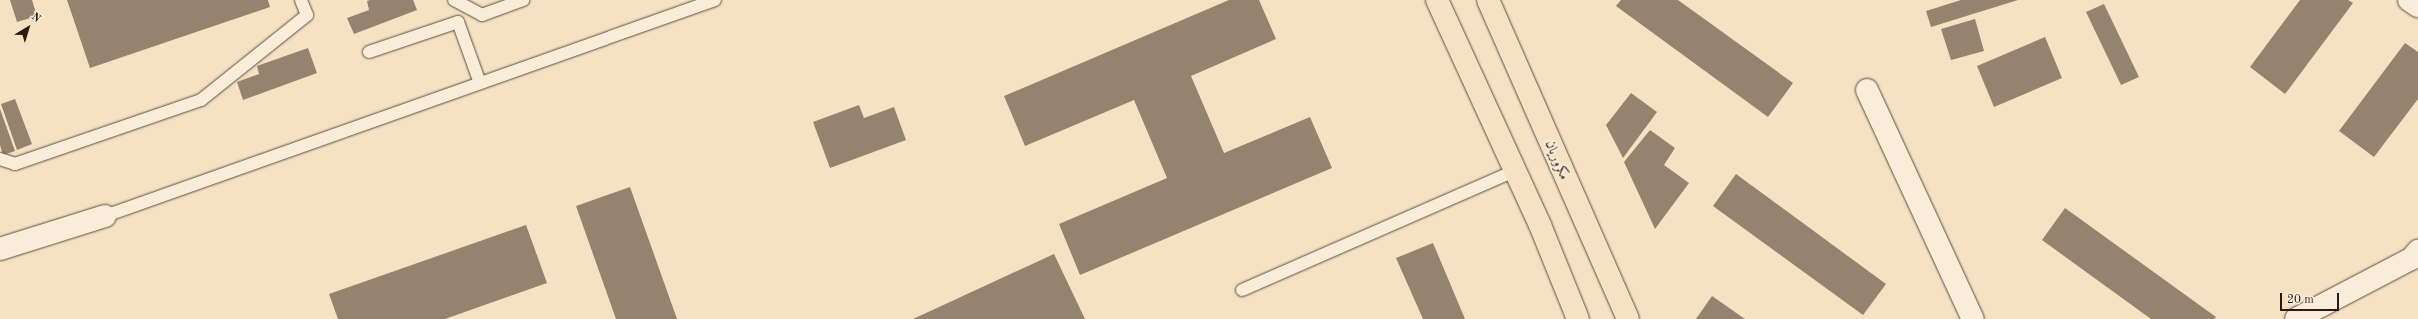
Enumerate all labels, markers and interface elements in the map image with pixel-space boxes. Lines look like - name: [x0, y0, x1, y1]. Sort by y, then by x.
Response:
- north arrow: [8, 8, 48, 48]
- text: N: [29, 11, 42, 25]
- street label: مکروریان: [1541, 138, 1573, 182]
- scale bar: [2282, 285, 2341, 311]
- text: 20 m: [2287, 294, 2314, 306]

